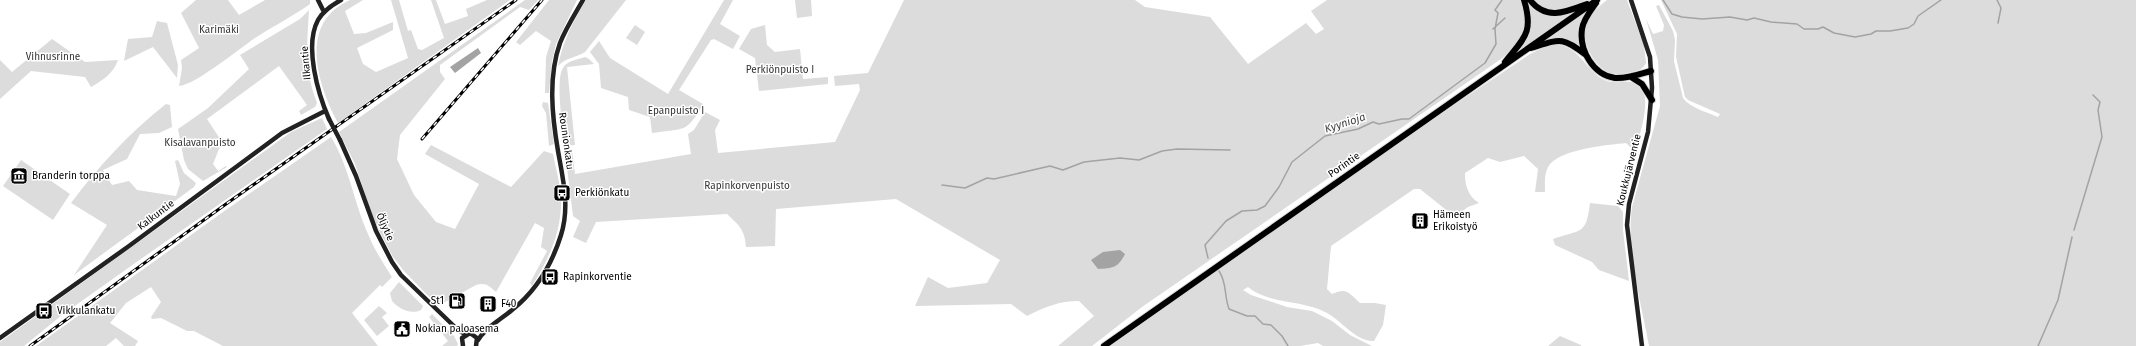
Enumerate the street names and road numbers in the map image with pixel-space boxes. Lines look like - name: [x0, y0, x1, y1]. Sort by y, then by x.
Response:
- street label: Ilkantie: [299, 46, 313, 80]
- street label: Rounionkatu: [556, 112, 576, 170]
- street label: Koukkujärventie: [1614, 133, 1644, 207]
- street label: Porintie: [1326, 150, 1362, 180]
- street label: Kalkuntie: [135, 197, 177, 233]
- street label: Öljytie: [374, 210, 398, 243]

